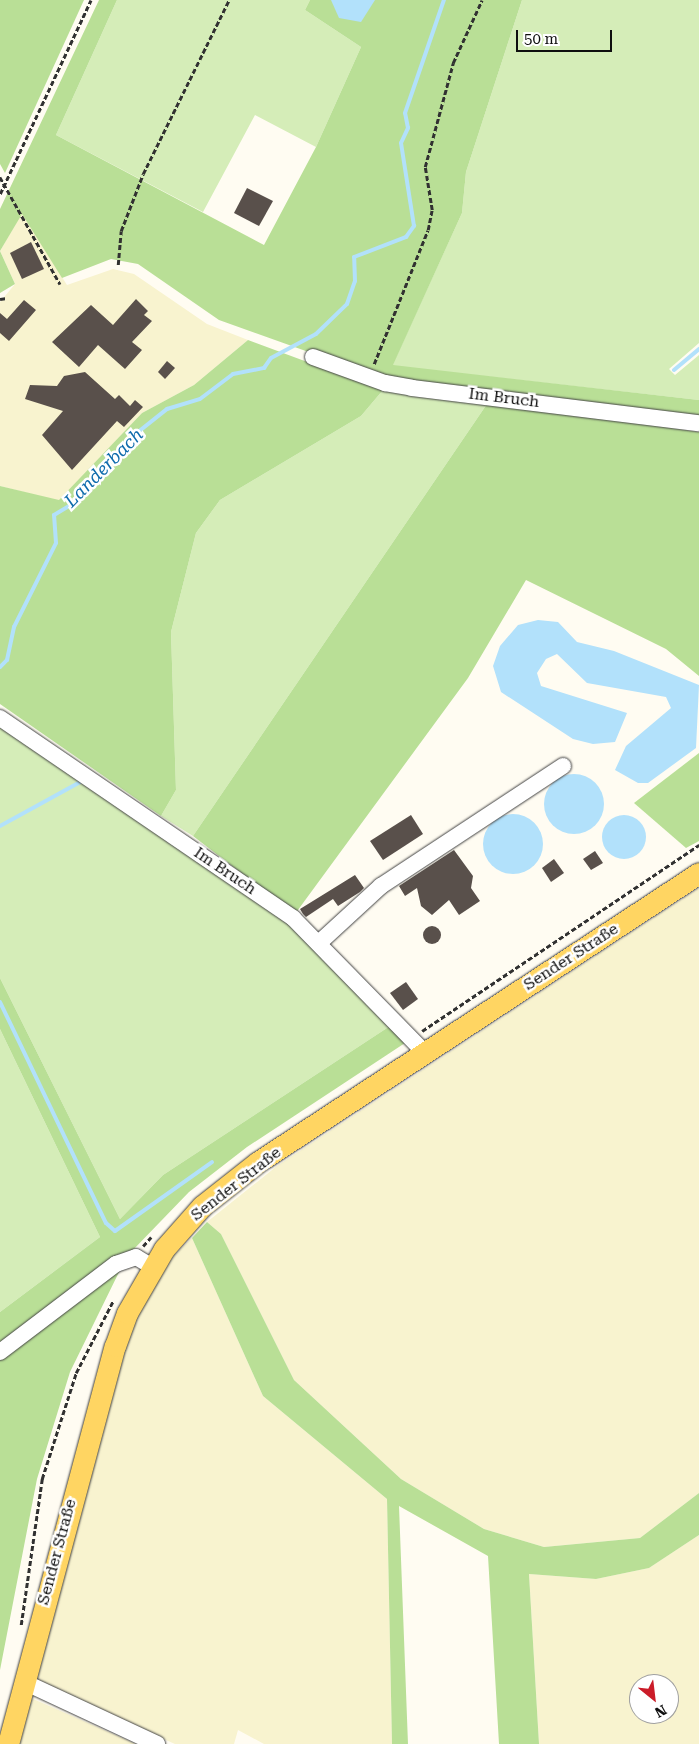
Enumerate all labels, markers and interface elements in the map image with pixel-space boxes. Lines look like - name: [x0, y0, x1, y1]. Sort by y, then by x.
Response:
- scale bar: [519, 20, 615, 52]
- text: 50 m: [524, 30, 558, 48]
- street label: Im Bruch: [468, 384, 540, 412]
- water label: Landerbach: [60, 424, 148, 512]
- street label: Im Bruch: [190, 843, 260, 899]
- street label: Sender Straße: [520, 919, 622, 995]
- street label: Sender Straße: [187, 1143, 285, 1225]
- street label: Sender Straße: [34, 1497, 80, 1607]
- north arrow: [629, 1674, 679, 1724]
- text: N: [652, 1702, 669, 1721]

